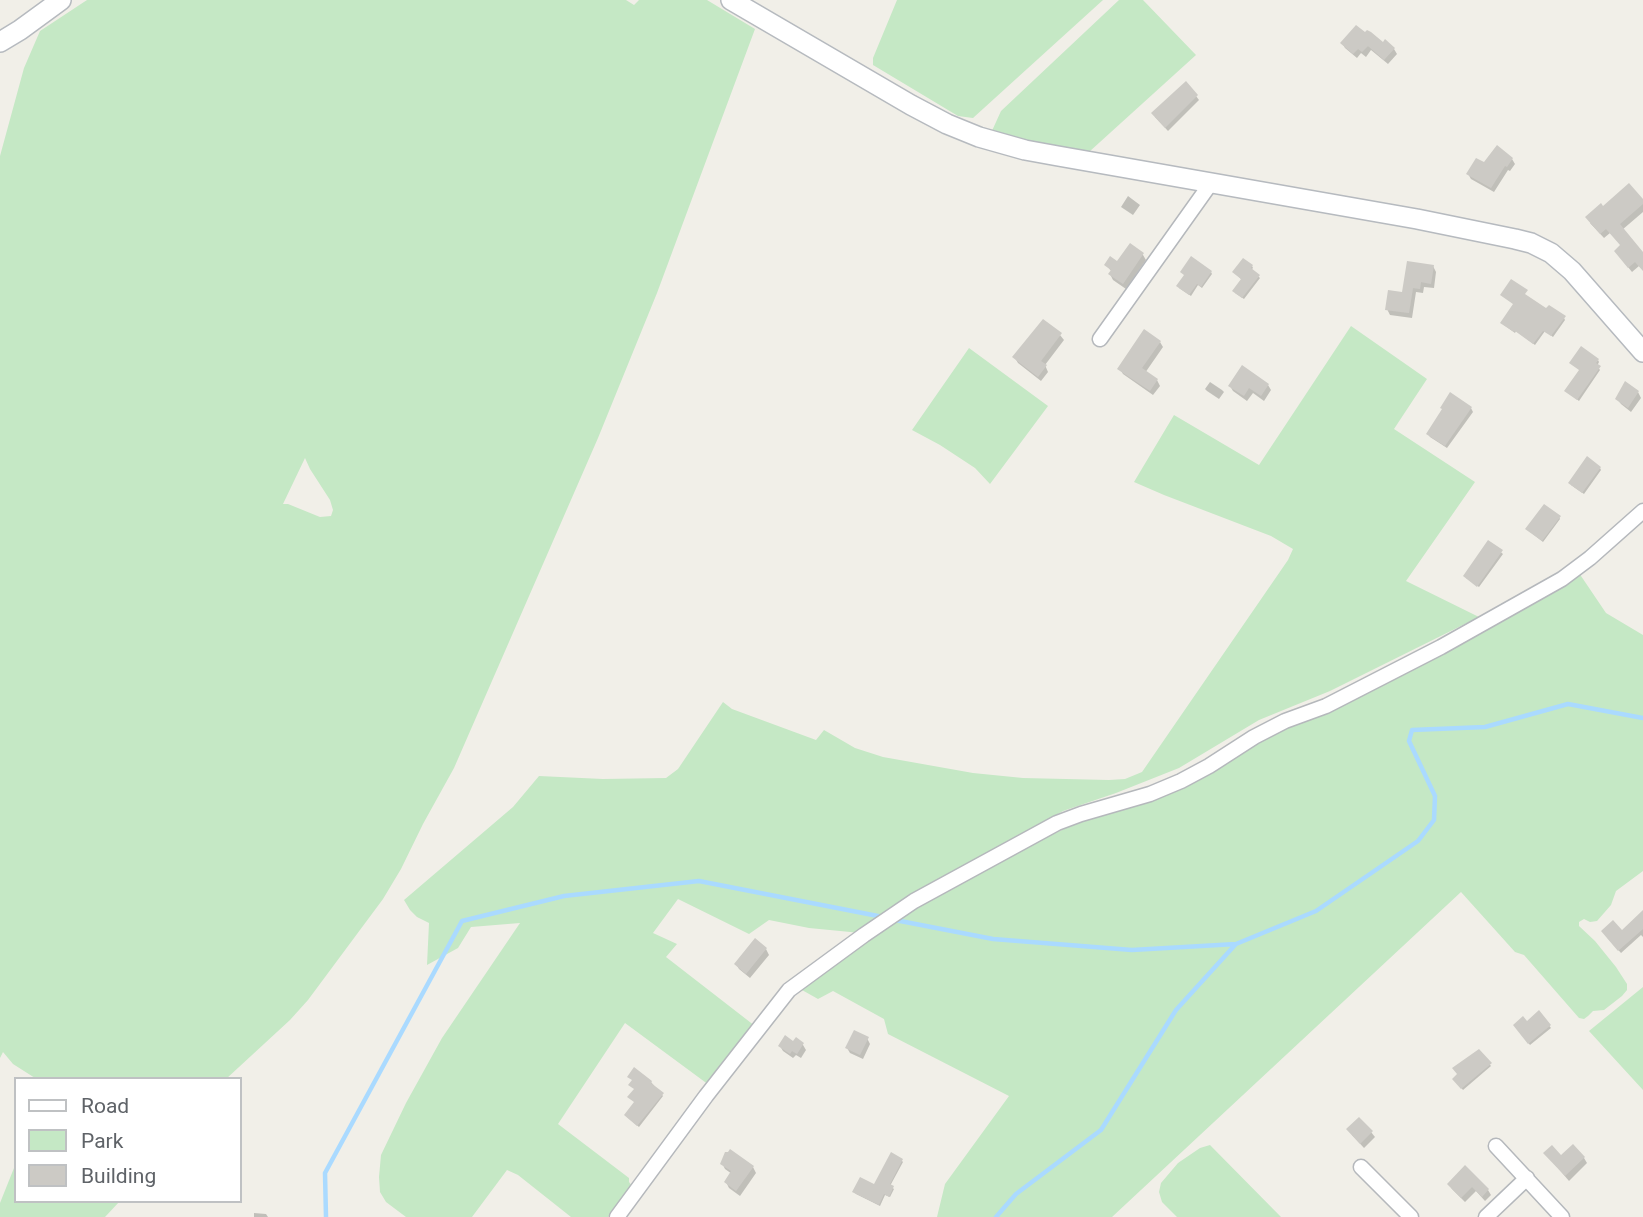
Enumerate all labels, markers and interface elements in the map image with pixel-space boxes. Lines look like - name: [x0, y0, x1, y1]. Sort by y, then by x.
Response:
- legend: [14, 1077, 242, 1203]
- text: Road: [81, 1094, 129, 1118]
- text: Park: [81, 1129, 123, 1153]
- text: Building: [81, 1164, 156, 1188]

